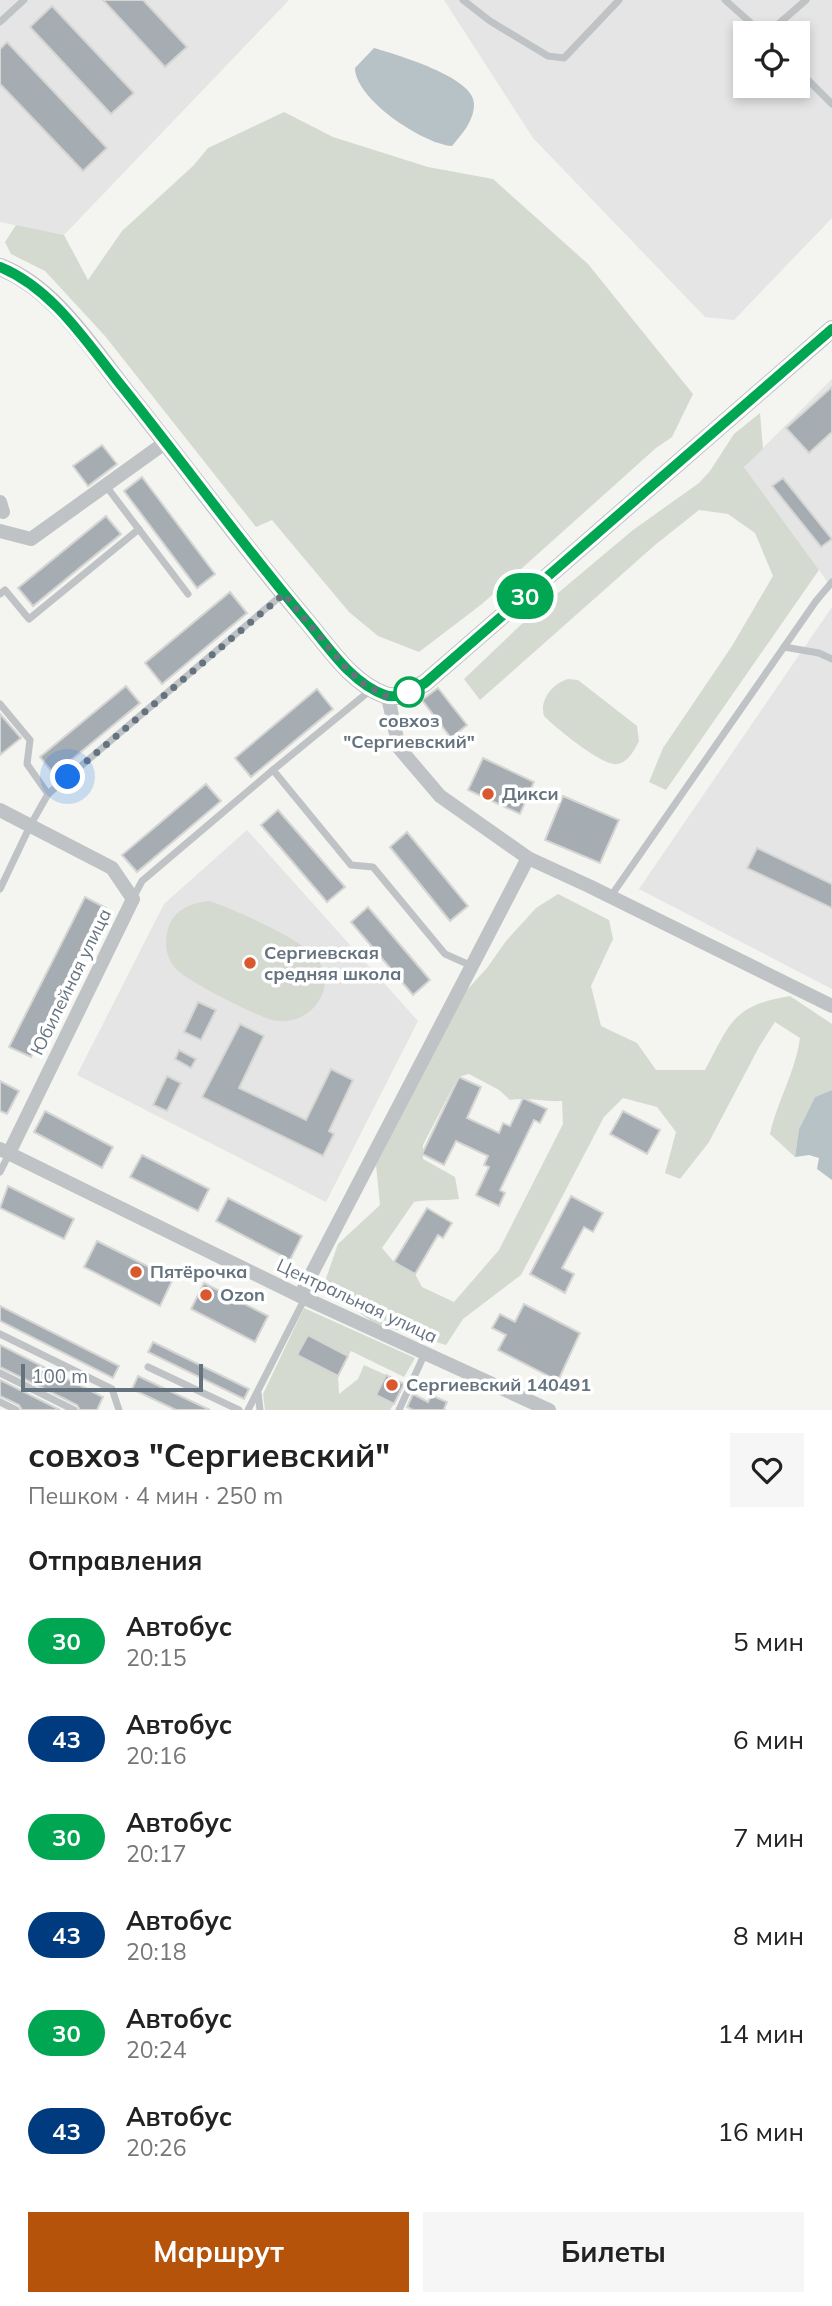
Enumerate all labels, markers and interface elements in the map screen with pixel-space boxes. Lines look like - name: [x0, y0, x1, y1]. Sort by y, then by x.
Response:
- map controls: [733, 21, 810, 98]
- button: locate: [733, 21, 810, 98]
- line badge: 30: [494, 573, 556, 619]
- text: 30: [511, 581, 539, 611]
- marker: совхоз "Сергиевский": [394, 677, 424, 707]
- place label: совхоз "Сергиевский": [343, 709, 475, 753]
- your location: [50, 759, 85, 794]
- place label: Дикси: [502, 782, 559, 805]
- marker: Дикси: [480, 786, 496, 802]
- street label: Юбилейная улица: [25, 905, 116, 1059]
- place label: Сергиевская средняя школа: [264, 941, 401, 985]
- marker: Сергиевская средняя школа: [242, 955, 258, 971]
- street label: Центральная улица: [273, 1253, 441, 1348]
- place label: Пятёрочка: [150, 1260, 247, 1283]
- marker: Пятёрочка: [128, 1264, 144, 1280]
- place label: Ozon: [220, 1283, 265, 1306]
- marker: Ozon: [198, 1287, 214, 1303]
- scale bar: [21, 1361, 203, 1393]
- text: 100 m: [32, 1364, 88, 1388]
- place label: Сергиевский 140491: [406, 1373, 591, 1396]
- marker: Сергиевский 140491: [384, 1377, 400, 1393]
- button: heart: [730, 1433, 804, 1507]
- text: совхоз "Сергиевский": [28, 1434, 390, 1475]
- text: Пешком · 4 мин · 250 m: [28, 1481, 283, 1510]
- text: Отправления: [28, 1544, 202, 1577]
- text: Автобус: [126, 1610, 232, 1643]
- text: 5 мин: [733, 1625, 804, 1658]
- text: 30: [52, 1626, 81, 1656]
- text: 20:15: [126, 1643, 186, 1672]
- text: Автобус: [126, 1708, 232, 1741]
- text: 6 мин: [733, 1723, 804, 1756]
- text: 43: [52, 1724, 81, 1754]
- text: 20:16: [126, 1741, 186, 1770]
- text: Автобус: [126, 1806, 232, 1839]
- text: 7 мин: [733, 1821, 804, 1854]
- text: 30: [52, 1822, 81, 1852]
- text: 20:17: [126, 1839, 186, 1868]
- text: Автобус: [126, 1904, 232, 1937]
- text: 8 мин: [733, 1919, 804, 1952]
- text: 43: [52, 1920, 81, 1950]
- text: 20:18: [126, 1937, 186, 1966]
- text: Автобус: [126, 2002, 232, 2035]
- text: 14 мин: [717, 2017, 804, 2050]
- text: 30: [52, 2018, 81, 2048]
- text: 20:24: [126, 2035, 186, 2064]
- text: Автобус: [126, 2100, 232, 2133]
- text: 16 мин: [717, 2115, 804, 2148]
- text: 43: [52, 2116, 81, 2146]
- text: 20:26: [126, 2133, 186, 2162]
- button: Маршрут: [28, 2212, 409, 2292]
- button: Билеты: [423, 2212, 804, 2292]

